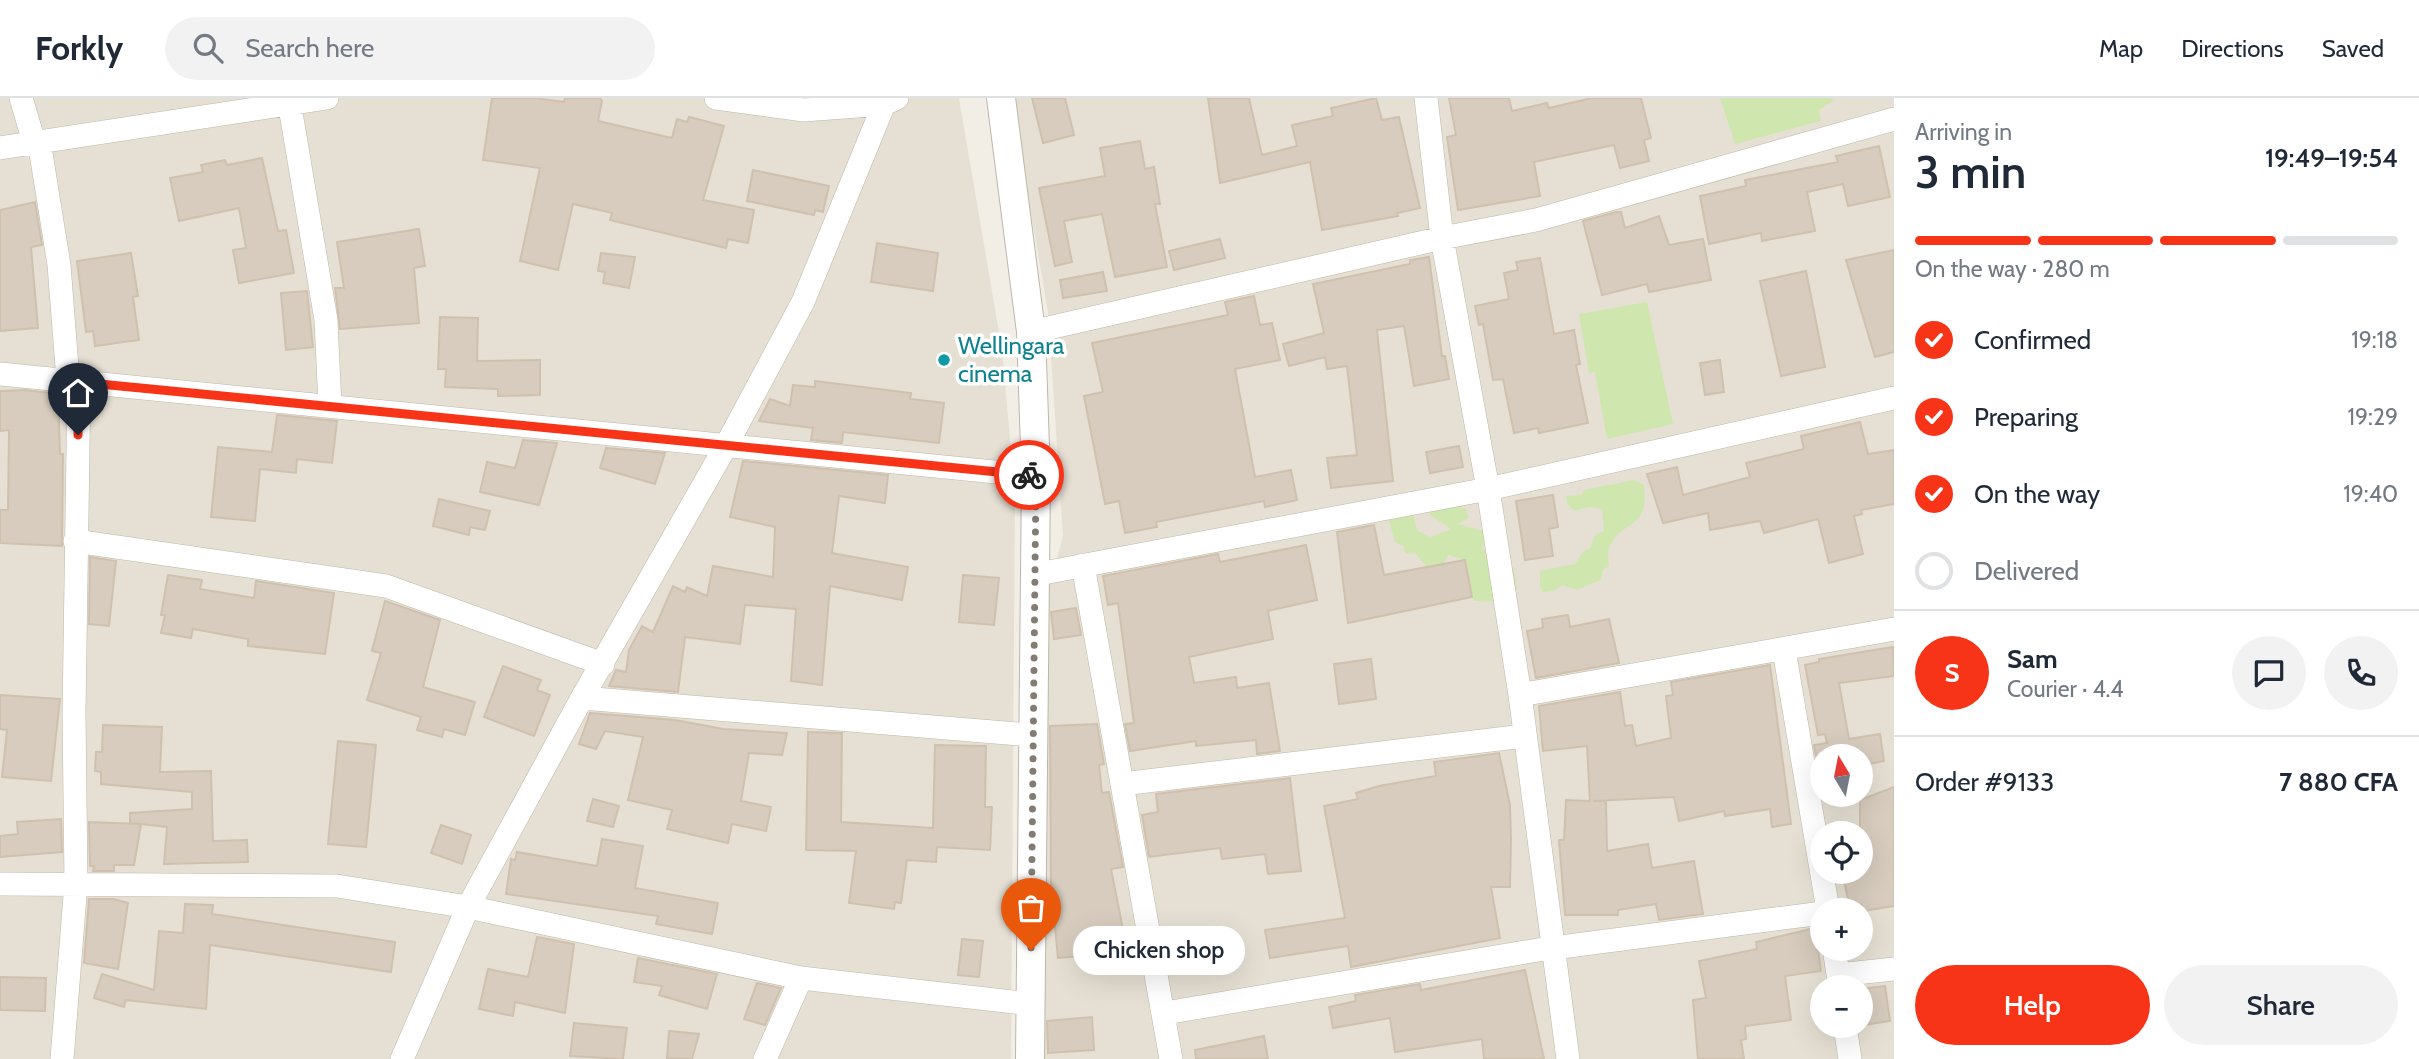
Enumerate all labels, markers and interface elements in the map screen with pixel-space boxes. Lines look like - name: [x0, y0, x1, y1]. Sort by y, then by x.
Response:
- search box: [165, 17, 655, 80]
- text: Forkly: [35, 28, 123, 68]
- icon: search: [189, 29, 227, 67]
- text: Search here: [245, 32, 374, 64]
- text: Map: [2099, 34, 2143, 63]
- text: Directions: [2181, 34, 2284, 63]
- text: Saved: [2322, 34, 2384, 63]
- text: Arriving in: [1915, 118, 2012, 146]
- text: 19:49–19:54: [2265, 142, 2398, 174]
- text: 3 min: [1915, 144, 2026, 200]
- text: On the way · 280 m: [1915, 255, 2110, 283]
- icon: check: [1915, 321, 1953, 359]
- text: Confirmed: [1974, 324, 2091, 356]
- text: 19:18: [2351, 326, 2398, 354]
- place label: Wellingara cinema: [958, 331, 1065, 388]
- marker: Wellingara cinema: [936, 352, 952, 368]
- pin: [48, 363, 108, 435]
- icon: home: [59, 374, 97, 412]
- icon: check: [1915, 398, 1953, 436]
- text: Preparing: [1974, 401, 2078, 433]
- text: 19:29: [2348, 403, 2398, 431]
- courier: [994, 440, 1064, 510]
- icon: bike: [1010, 456, 1048, 494]
- icon: check: [1915, 475, 1953, 513]
- text: On the way: [1974, 478, 2100, 510]
- text: 19:40: [2343, 480, 2398, 508]
- text: Delivered: [1974, 555, 2079, 587]
- button: chat: [2232, 636, 2306, 710]
- button: phone: [2324, 636, 2398, 710]
- text: Sam: [2007, 643, 2058, 675]
- text: S: [1944, 657, 1960, 689]
- text: Courier · 4.4: [2007, 675, 2124, 703]
- north arrow: [1810, 744, 1872, 807]
- map controls: [1810, 744, 1873, 1038]
- text: Order #9133: [1915, 766, 2054, 798]
- text: 7 880 CFA: [2279, 766, 2398, 798]
- button: locate: [1810, 821, 1873, 884]
- pin: [1001, 878, 1061, 950]
- icon: bag: [1012, 889, 1050, 927]
- button: +: [1810, 898, 1873, 961]
- callout: Chicken shop: [1073, 926, 1244, 974]
- text: Chicken shop: [1094, 936, 1224, 964]
- button: Help: [1915, 965, 2150, 1045]
- button: Share: [2164, 965, 2398, 1045]
- button: −: [1810, 975, 1873, 1038]

